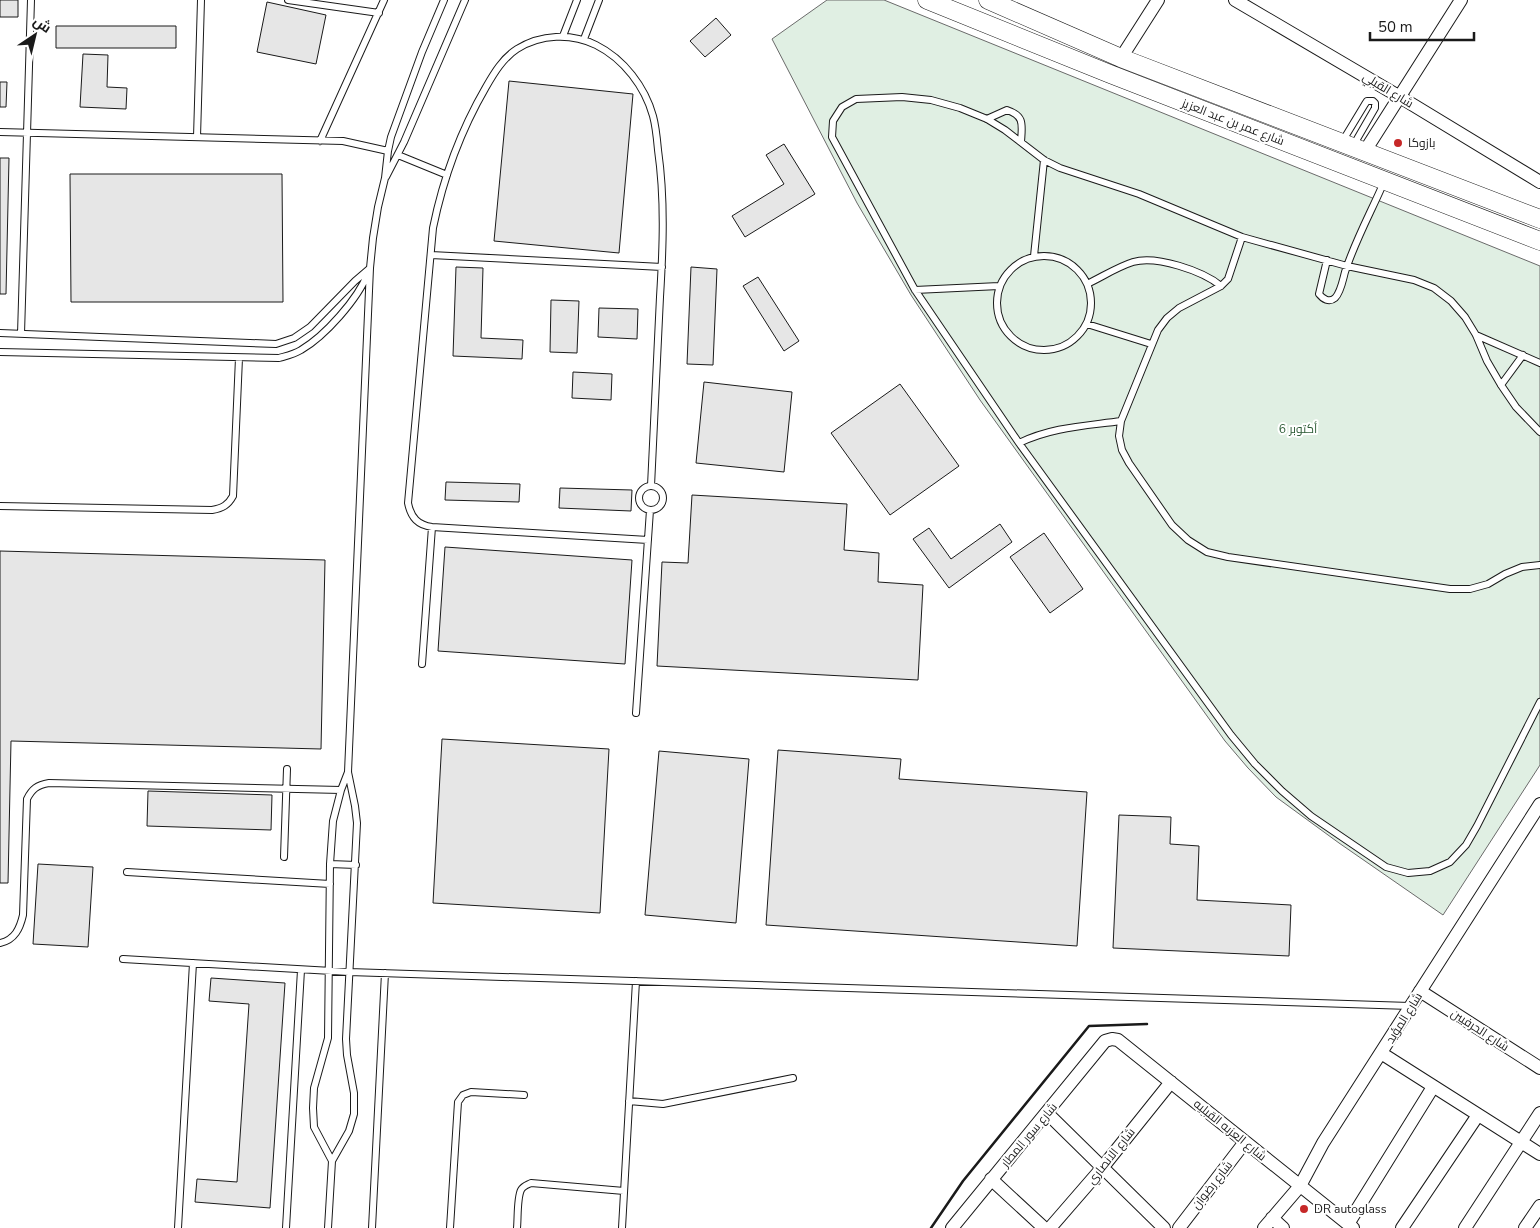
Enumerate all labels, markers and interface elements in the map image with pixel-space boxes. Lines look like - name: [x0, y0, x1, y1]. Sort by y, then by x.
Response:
- north arrow: [10, 10, 60, 60]
- scale bar: [1370, 10, 1474, 42]
- text: ش: [29, 12, 55, 38]
- text: 50 m: [1378, 17, 1413, 37]
- street label: شارع القبلي: [1359, 69, 1416, 113]
- street label: شارع عمر بن عبد العزيز: [1179, 95, 1287, 149]
- place label: بازوكا: [1408, 135, 1435, 151]
- marker: بازوكا: [1392, 137, 1404, 149]
- park label: 6 أكتوبر: [1279, 421, 1317, 437]
- street label: شارع المؤيد: [1382, 989, 1426, 1047]
- street label: شارع الحرفيين: [1448, 1005, 1512, 1055]
- street label: شارع العزبه القبليه: [1190, 1096, 1270, 1164]
- street label: شارع سور المطار: [997, 1099, 1061, 1171]
- street label: شارع الانصاري: [1083, 1124, 1140, 1189]
- street label: شارع رضوان: [1188, 1157, 1236, 1213]
- place label: DR autoglass: [1314, 1201, 1387, 1217]
- marker: DR autoglass: [1298, 1203, 1310, 1215]

